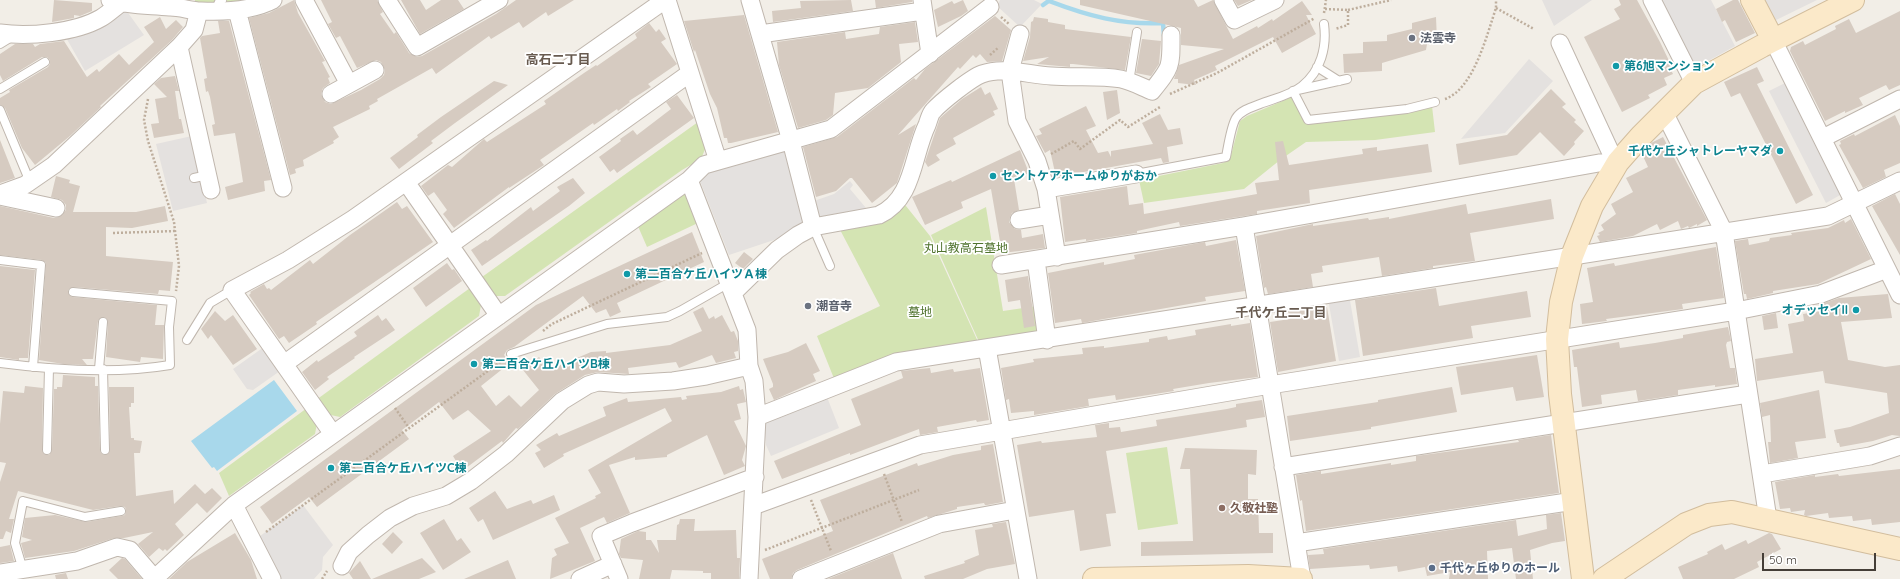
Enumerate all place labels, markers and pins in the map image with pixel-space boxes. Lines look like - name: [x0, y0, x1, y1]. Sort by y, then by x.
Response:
- place label: 法雲寺: [1420, 31, 1456, 45]
- marker: 法雲寺: [1407, 33, 1417, 43]
- place label: 第6旭マンション: [1624, 59, 1715, 73]
- marker: 第6旭マンション: [1611, 61, 1621, 71]
- place label: 千代ケ丘シャトレーヤマダ: [1628, 144, 1772, 158]
- marker: 千代ケ丘シャトレーヤマダ: [1775, 146, 1785, 156]
- place label: セントケアホームゆりがおか: [1001, 169, 1157, 183]
- marker: セントケアホームゆりがおか: [988, 171, 998, 181]
- place label: 第二百合ケ丘ハイツＡ棟: [635, 267, 767, 281]
- marker: 第二百合ケ丘ハイツＡ棟: [622, 269, 632, 279]
- place label: 潮音寺: [816, 299, 852, 313]
- marker: 潮音寺: [803, 301, 813, 311]
- place label: オデッセイII: [1781, 303, 1848, 317]
- marker: オデッセイII: [1851, 305, 1861, 315]
- place label: 第二百合ケ丘ハイツB棟: [482, 357, 610, 371]
- marker: 第二百合ケ丘ハイツB棟: [469, 359, 479, 369]
- place label: 第二百合ケ丘ハイツC棟: [339, 461, 467, 475]
- marker: 第二百合ケ丘ハイツC棟: [326, 463, 336, 473]
- place label: 久敬社塾: [1230, 501, 1278, 515]
- marker: 久敬社塾: [1217, 503, 1227, 513]
- place label: 千代ヶ丘ゆりのホール: [1440, 561, 1560, 575]
- marker: 千代ヶ丘ゆりのホール: [1427, 563, 1437, 573]

